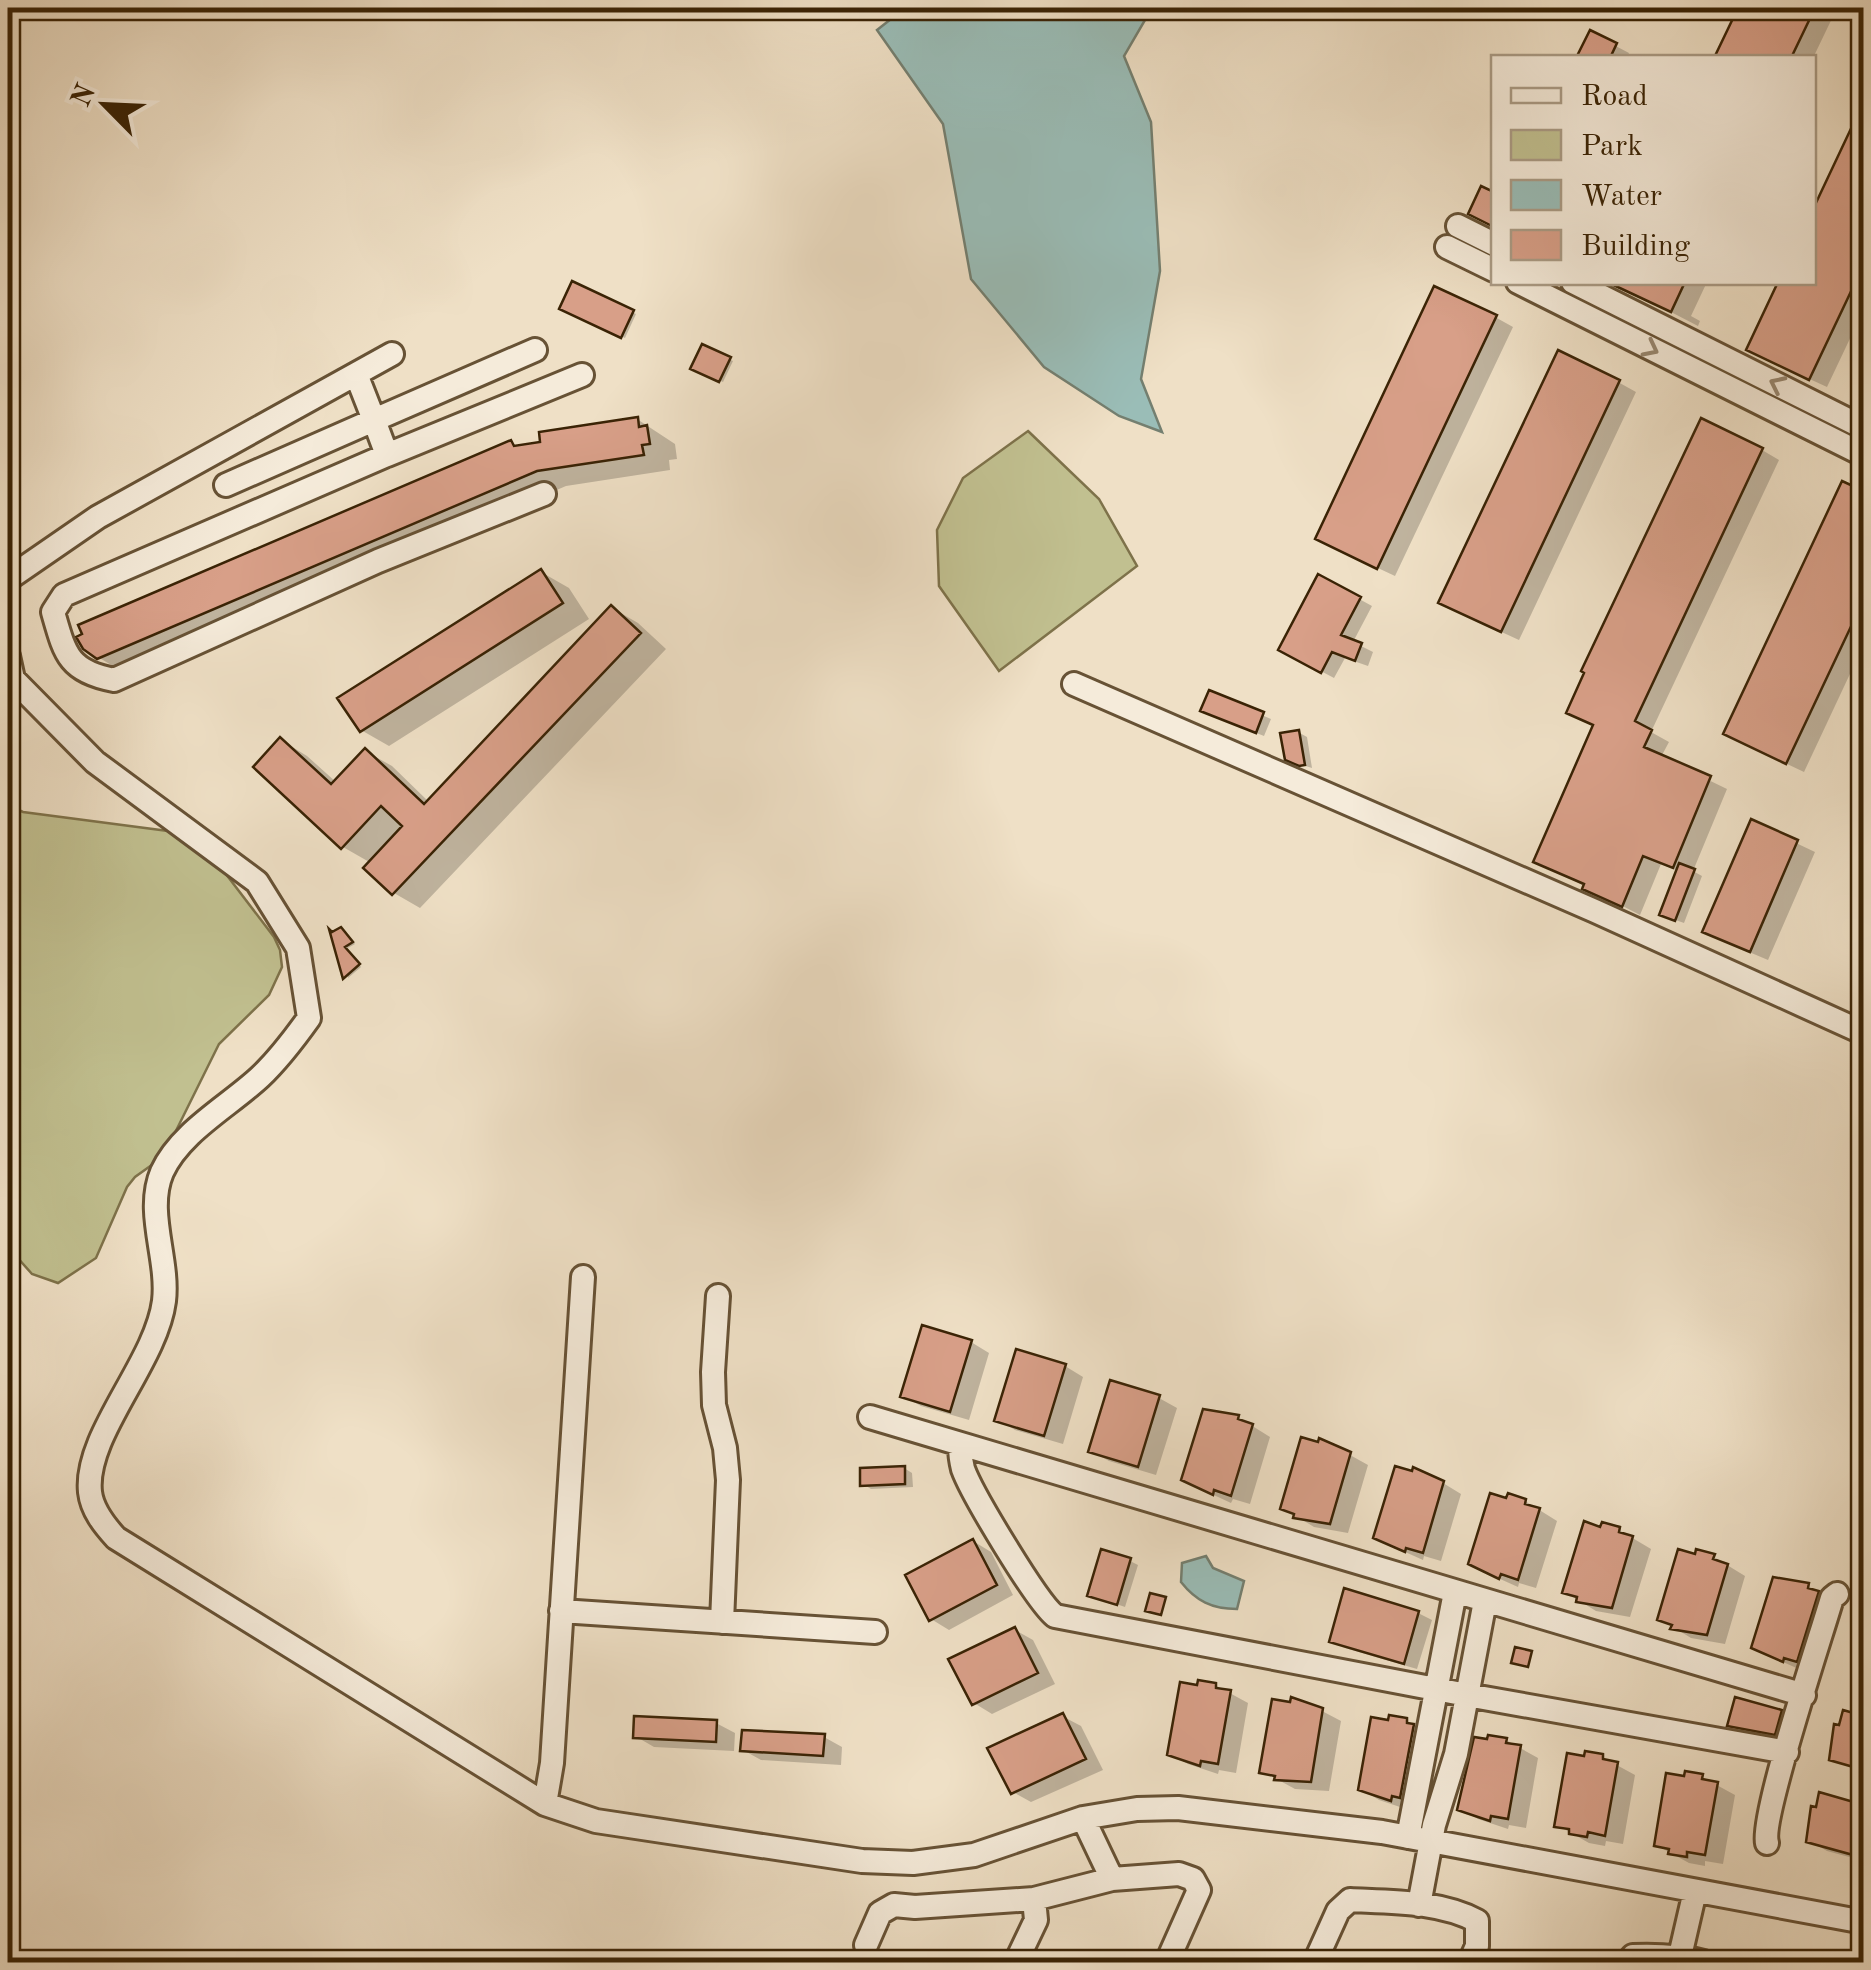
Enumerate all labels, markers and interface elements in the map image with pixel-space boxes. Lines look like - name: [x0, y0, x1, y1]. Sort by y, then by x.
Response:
- north arrow: [55, 55, 155, 155]
- legend: [1491, 55, 1816, 285]
- text: N: [68, 80, 102, 112]
- text: Road: [1581, 82, 1648, 112]
- text: Park: [1581, 132, 1643, 162]
- text: Water: [1581, 182, 1662, 212]
- text: Building: [1581, 232, 1690, 262]
- one-way arrow: [1641, 337, 1659, 356]
- one-way arrow: [1769, 377, 1787, 396]

